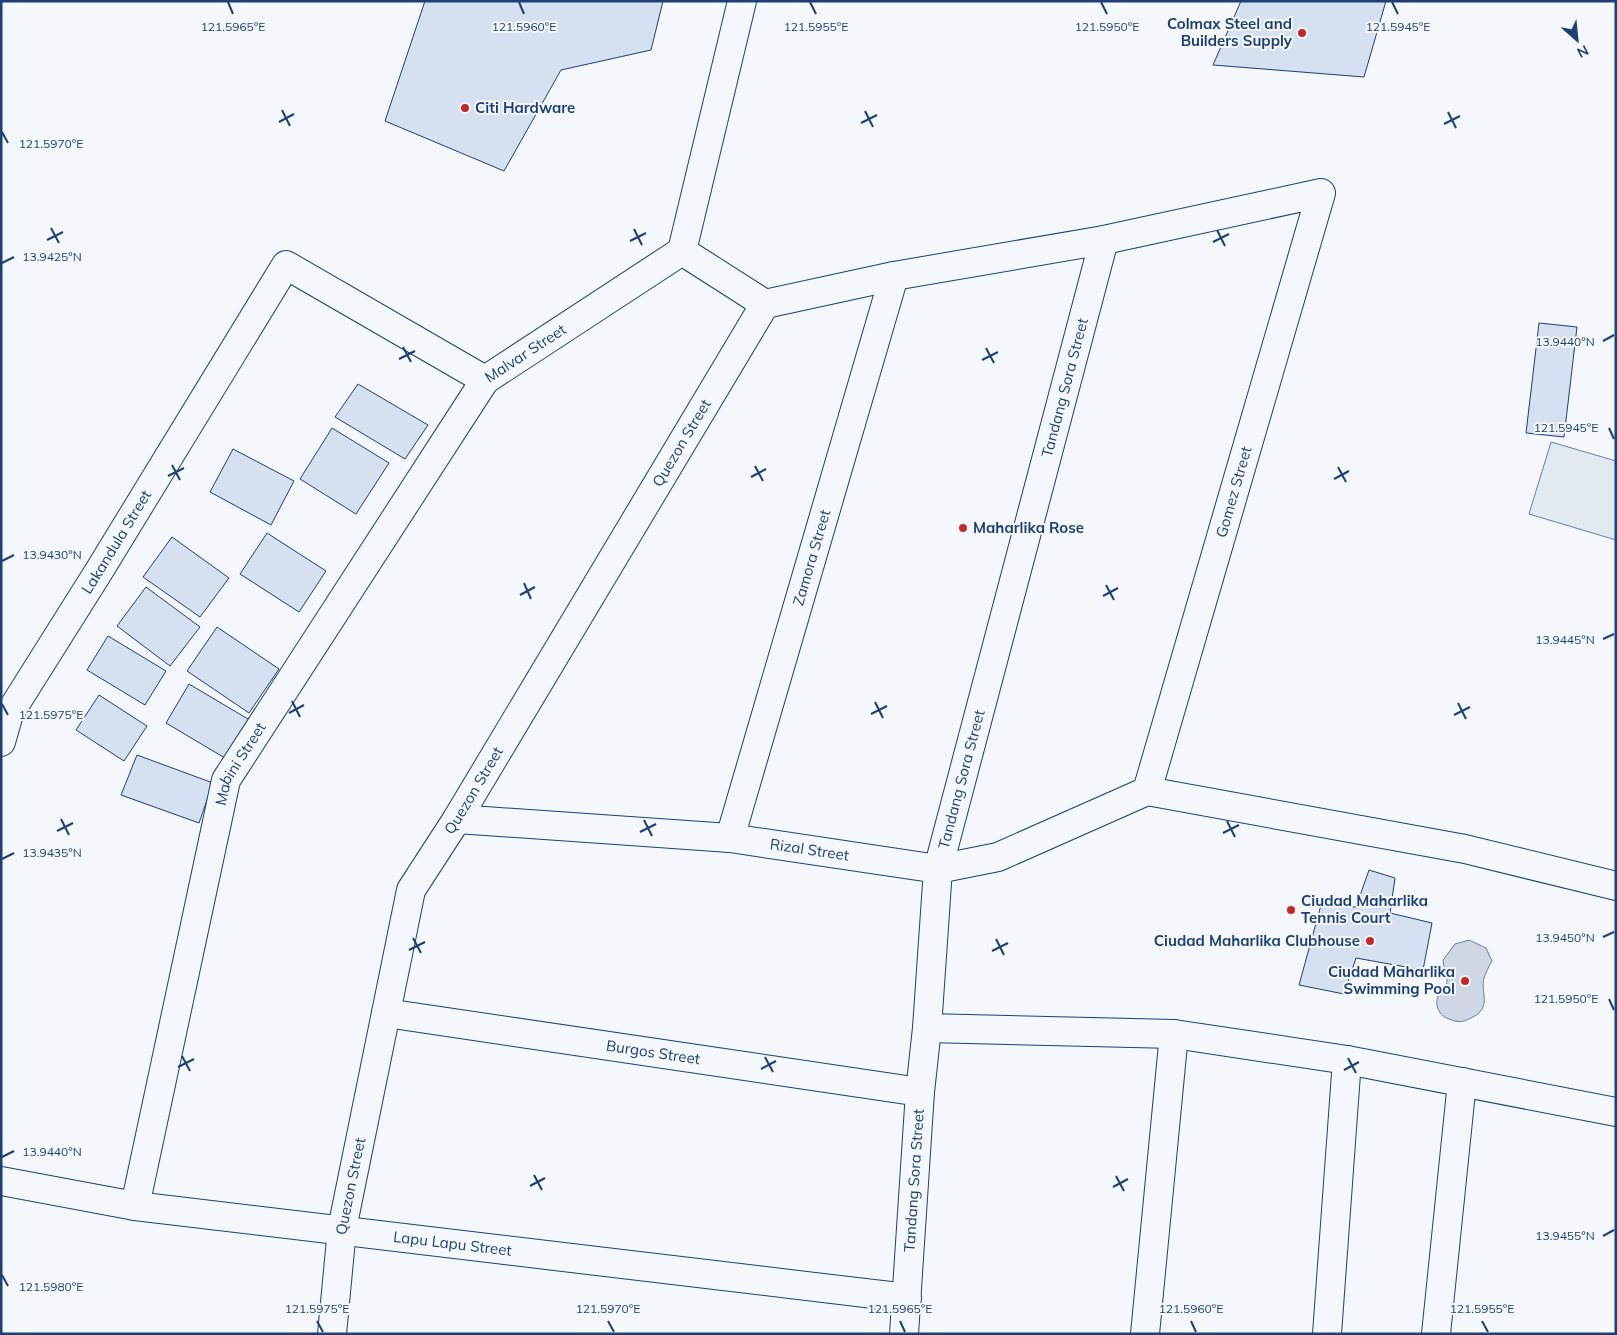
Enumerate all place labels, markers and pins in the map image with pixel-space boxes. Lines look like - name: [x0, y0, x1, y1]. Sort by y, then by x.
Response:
- place label: Colmax Steel and Builders Supply: [1167, 14, 1293, 50]
- marker: Colmax Steel and Builders Supply: [1296, 27, 1308, 39]
- place label: Citi Hardware: [475, 98, 575, 117]
- marker: Citi Hardware: [459, 102, 471, 114]
- place label: Maharlika Rose: [973, 518, 1084, 537]
- marker: Maharlika Rose: [957, 522, 969, 534]
- place label: Ciudad Maharlika Tennis Court: [1301, 891, 1428, 927]
- marker: Ciudad Maharlika Tennis Court: [1285, 904, 1297, 916]
- place label: Ciudad Maharlika Clubhouse: [1154, 931, 1360, 950]
- marker: Ciudad Maharlika Clubhouse: [1364, 935, 1376, 947]
- place label: Ciudad Maharlika Swimming Pool: [1328, 962, 1455, 998]
- marker: Ciudad Maharlika Swimming Pool: [1459, 975, 1471, 987]

